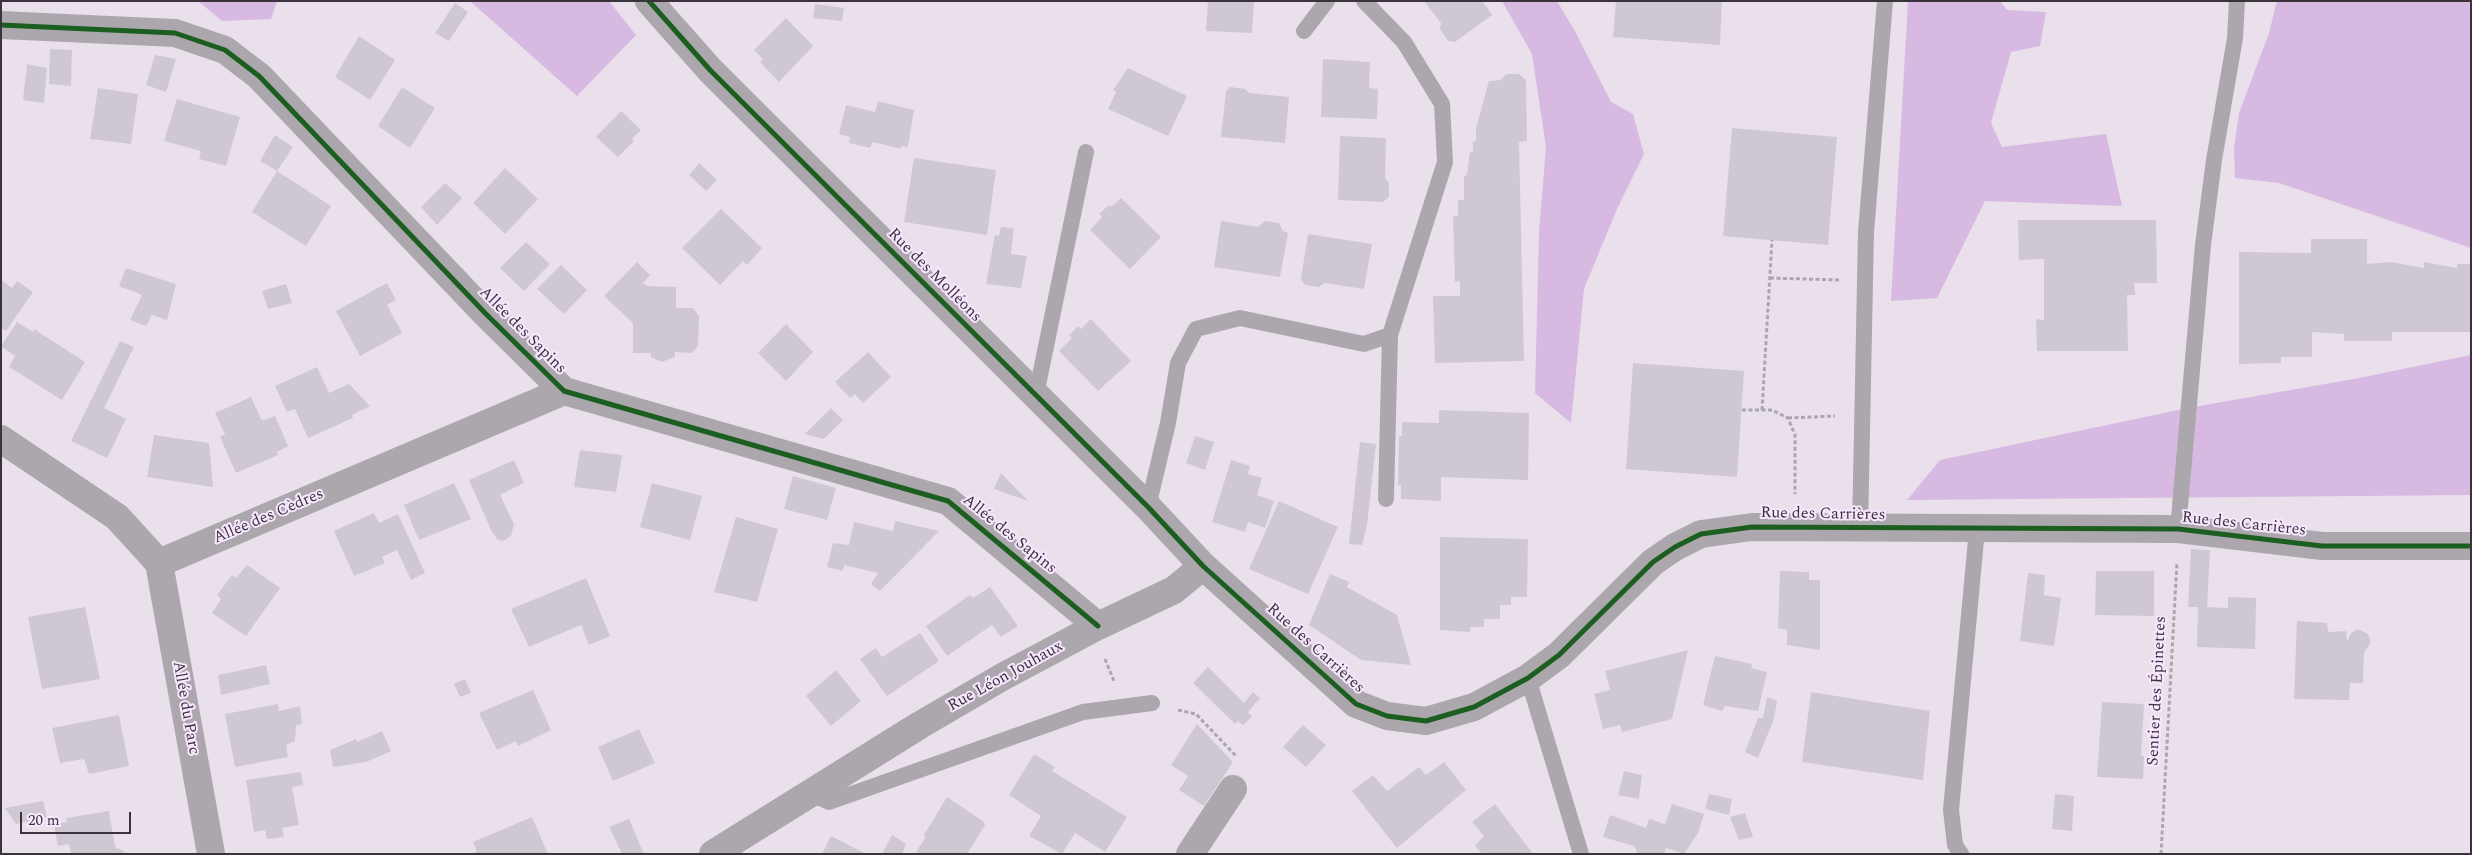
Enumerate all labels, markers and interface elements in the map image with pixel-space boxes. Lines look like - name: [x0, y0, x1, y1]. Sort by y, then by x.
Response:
- street label: Rue des Molléons: [883, 225, 985, 327]
- street label: Allée des Sapins: [474, 283, 570, 379]
- street label: Allée des Cèdres: [211, 485, 327, 549]
- street label: Allée des Sapins: [958, 491, 1060, 579]
- street label: Rue des Carrières: [1760, 504, 1886, 526]
- street label: Rue des Carrières: [2181, 509, 2307, 541]
- street label: Rue des Carrières: [1262, 600, 1368, 698]
- street label: Sentier des Épinettes: [2144, 616, 2172, 766]
- street label: Rue Léon Jouhaux: [945, 637, 1067, 717]
- street label: Allée du Parc: [167, 660, 203, 756]
- scale bar: [22, 802, 134, 834]
- text: 20 m: [28, 809, 60, 832]

